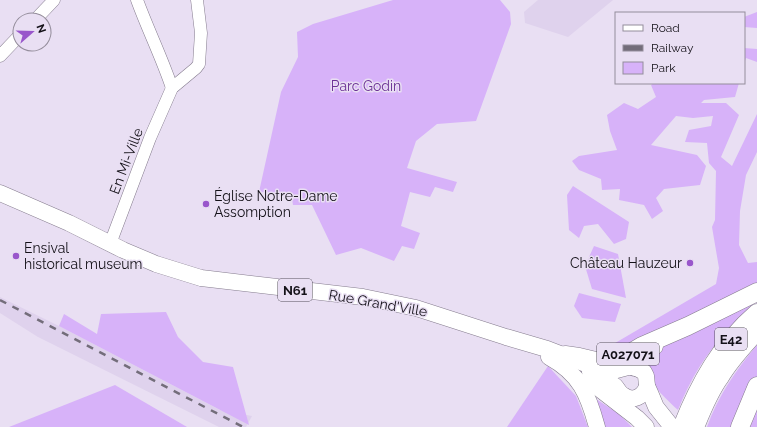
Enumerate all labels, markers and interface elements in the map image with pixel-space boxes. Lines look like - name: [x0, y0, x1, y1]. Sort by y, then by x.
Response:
- north arrow: [12, 12, 52, 52]
- legend: [615, 12, 745, 84]
- text: Road: [651, 21, 680, 35]
- text: N: [33, 23, 48, 35]
- text: Railway: [651, 41, 694, 55]
- text: Park: [651, 61, 676, 75]
- park label: Parc Godin: [331, 78, 401, 94]
- street label: En Mi-Ville: [106, 126, 146, 196]
- place label: Église Notre-Dame Assomption: [214, 187, 337, 220]
- marker: Église Notre-Dame Assomption: [201, 199, 211, 209]
- place label: Ensival historical museum: [24, 240, 142, 272]
- marker: Ensival historical museum: [11, 251, 21, 261]
- place label: Château Hauzeur: [570, 255, 682, 271]
- marker: Château Hauzeur: [685, 258, 695, 268]
- road number: N61: [278, 279, 312, 301]
- street label: Rue Grand'Ville: [328, 286, 428, 320]
- road number: E42: [715, 328, 747, 350]
- road number: A027071: [597, 343, 659, 365]

